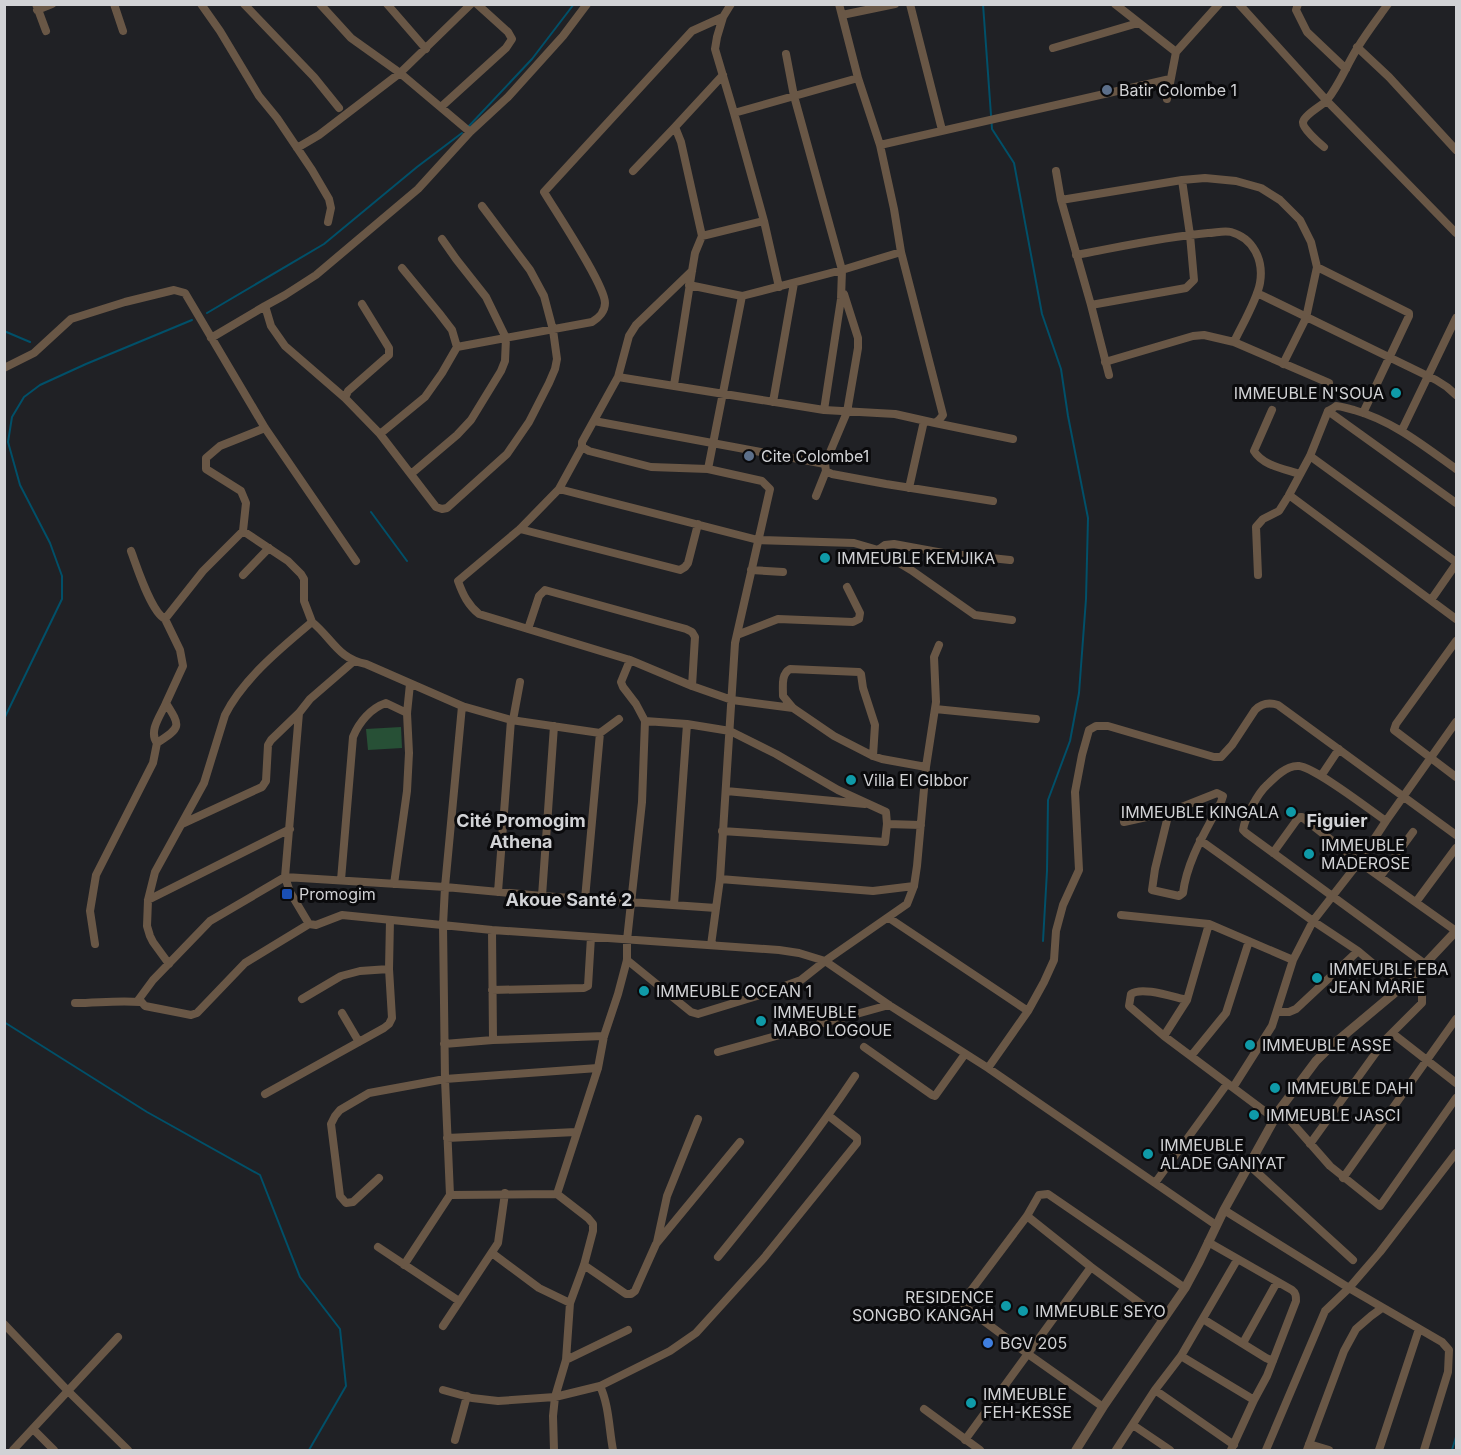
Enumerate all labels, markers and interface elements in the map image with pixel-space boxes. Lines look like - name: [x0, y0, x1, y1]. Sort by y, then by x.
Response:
- place label: Batir Colombe 1: [1119, 80, 1237, 100]
- marker: Batir Colombe 1: [1100, 83, 1114, 97]
- place label: IMMEUBLE N'SOUA: [1234, 383, 1384, 403]
- marker: IMMEUBLE N'SOUA: [1389, 386, 1403, 400]
- place label: Cite Colombe1: [761, 446, 869, 466]
- marker: Cite Colombe1: [742, 449, 756, 463]
- place label: IMMEUBLE KEMJIKA: [837, 548, 995, 568]
- marker: IMMEUBLE KEMJIKA: [818, 551, 832, 565]
- place label: Villa El GIbbor: [863, 770, 969, 790]
- marker: Villa El GIbbor: [844, 773, 858, 787]
- place label: IMMEUBLE KINGALA: [1121, 802, 1279, 822]
- marker: IMMEUBLE KINGALA: [1284, 805, 1298, 819]
- district label: Cité Promogim Athena: [456, 810, 586, 852]
- district label: Figuier: [1307, 810, 1367, 831]
- place label: IMMEUBLE MADEROSE: [1321, 835, 1410, 873]
- marker: IMMEUBLE MADEROSE: [1302, 847, 1316, 861]
- place label: Promogim: [299, 884, 376, 904]
- marker: Promogim: [280, 887, 294, 901]
- district label: Akoue Santé 2: [506, 889, 632, 910]
- place label: IMMEUBLE EBA JEAN MARIE: [1329, 959, 1448, 997]
- marker: IMMEUBLE EBA JEAN MARIE: [1310, 971, 1324, 985]
- place label: IMMEUBLE OCEAN 1: [656, 981, 812, 1001]
- marker: IMMEUBLE OCEAN 1: [637, 984, 651, 998]
- place label: IMMEUBLE MABO LOGOUE: [773, 1002, 892, 1040]
- marker: IMMEUBLE MABO LOGOUE: [754, 1014, 768, 1028]
- place label: IMMEUBLE ASSE: [1262, 1035, 1392, 1055]
- marker: IMMEUBLE ASSE: [1243, 1038, 1257, 1052]
- place label: IMMEUBLE DAHI: [1287, 1078, 1414, 1098]
- marker: IMMEUBLE DAHI: [1268, 1081, 1282, 1095]
- place label: IMMEUBLE JASCI: [1266, 1105, 1400, 1125]
- marker: IMMEUBLE JASCI: [1247, 1108, 1261, 1122]
- place label: IMMEUBLE ALADE GANIYAT: [1160, 1135, 1285, 1173]
- marker: IMMEUBLE ALADE GANIYAT: [1141, 1147, 1155, 1161]
- place label: RESIDENCE SONGBO KANGAH: [852, 1287, 994, 1325]
- marker: RESIDENCE SONGBO KANGAH: [999, 1299, 1013, 1313]
- place label: IMMEUBLE SEYO: [1035, 1301, 1166, 1321]
- marker: IMMEUBLE SEYO: [1016, 1304, 1030, 1318]
- place label: BGV 205: [1000, 1333, 1067, 1353]
- marker: BGV 205: [981, 1336, 995, 1350]
- place label: IMMEUBLE FEH-KESSE: [983, 1384, 1072, 1422]
- marker: IMMEUBLE FEH-KESSE: [964, 1396, 978, 1410]

